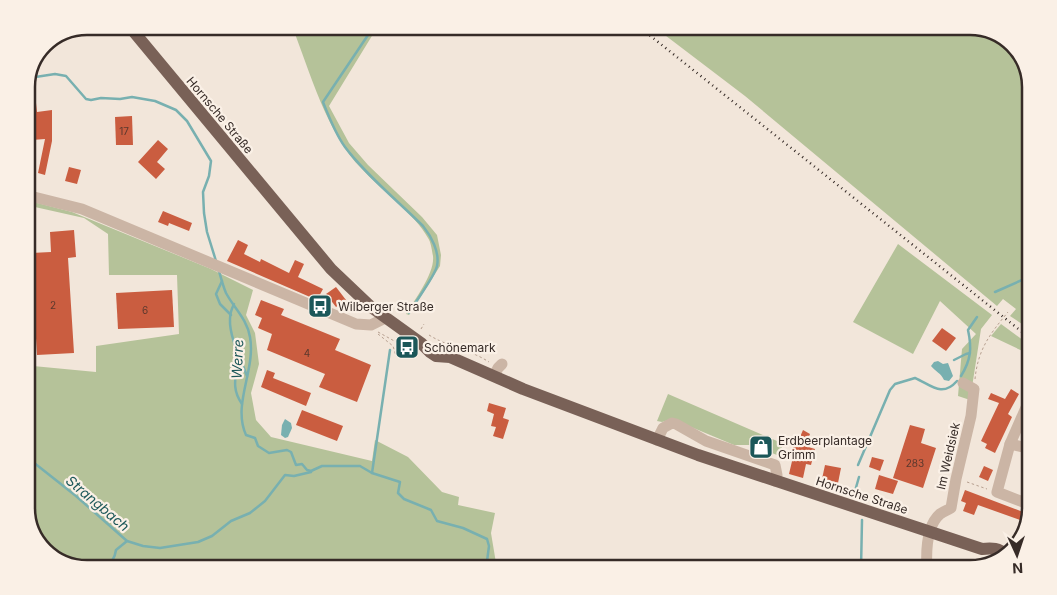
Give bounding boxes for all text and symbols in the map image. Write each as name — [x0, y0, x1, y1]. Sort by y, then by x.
street label: Hornsche Straße — [183, 73, 257, 157]
house number: 17 — [119, 125, 129, 137]
bus stop icon: Wilberger Straße — [307, 293, 333, 319]
house number: 2 — [50, 299, 56, 311]
place label: Wilberger Straße — [338, 299, 434, 314]
house number: 6 — [142, 304, 148, 316]
bus stop icon: Schönemark — [394, 334, 420, 360]
water label: Werre — [227, 339, 247, 379]
place label: Schönemark — [424, 340, 496, 355]
house number: 4 — [304, 347, 310, 359]
street label: Im Weidsiek — [933, 421, 963, 491]
place label: Erdbeerplantage Grimm — [778, 433, 872, 462]
shop icon: Erdbeerplantage Grimm — [748, 434, 774, 460]
house number: 283 — [906, 457, 924, 469]
water label: Strangbach — [63, 472, 133, 534]
street label: Hornsche Straße — [814, 473, 910, 517]
north arrow — [992, 530, 1042, 580]
text: N — [1012, 560, 1023, 577]

